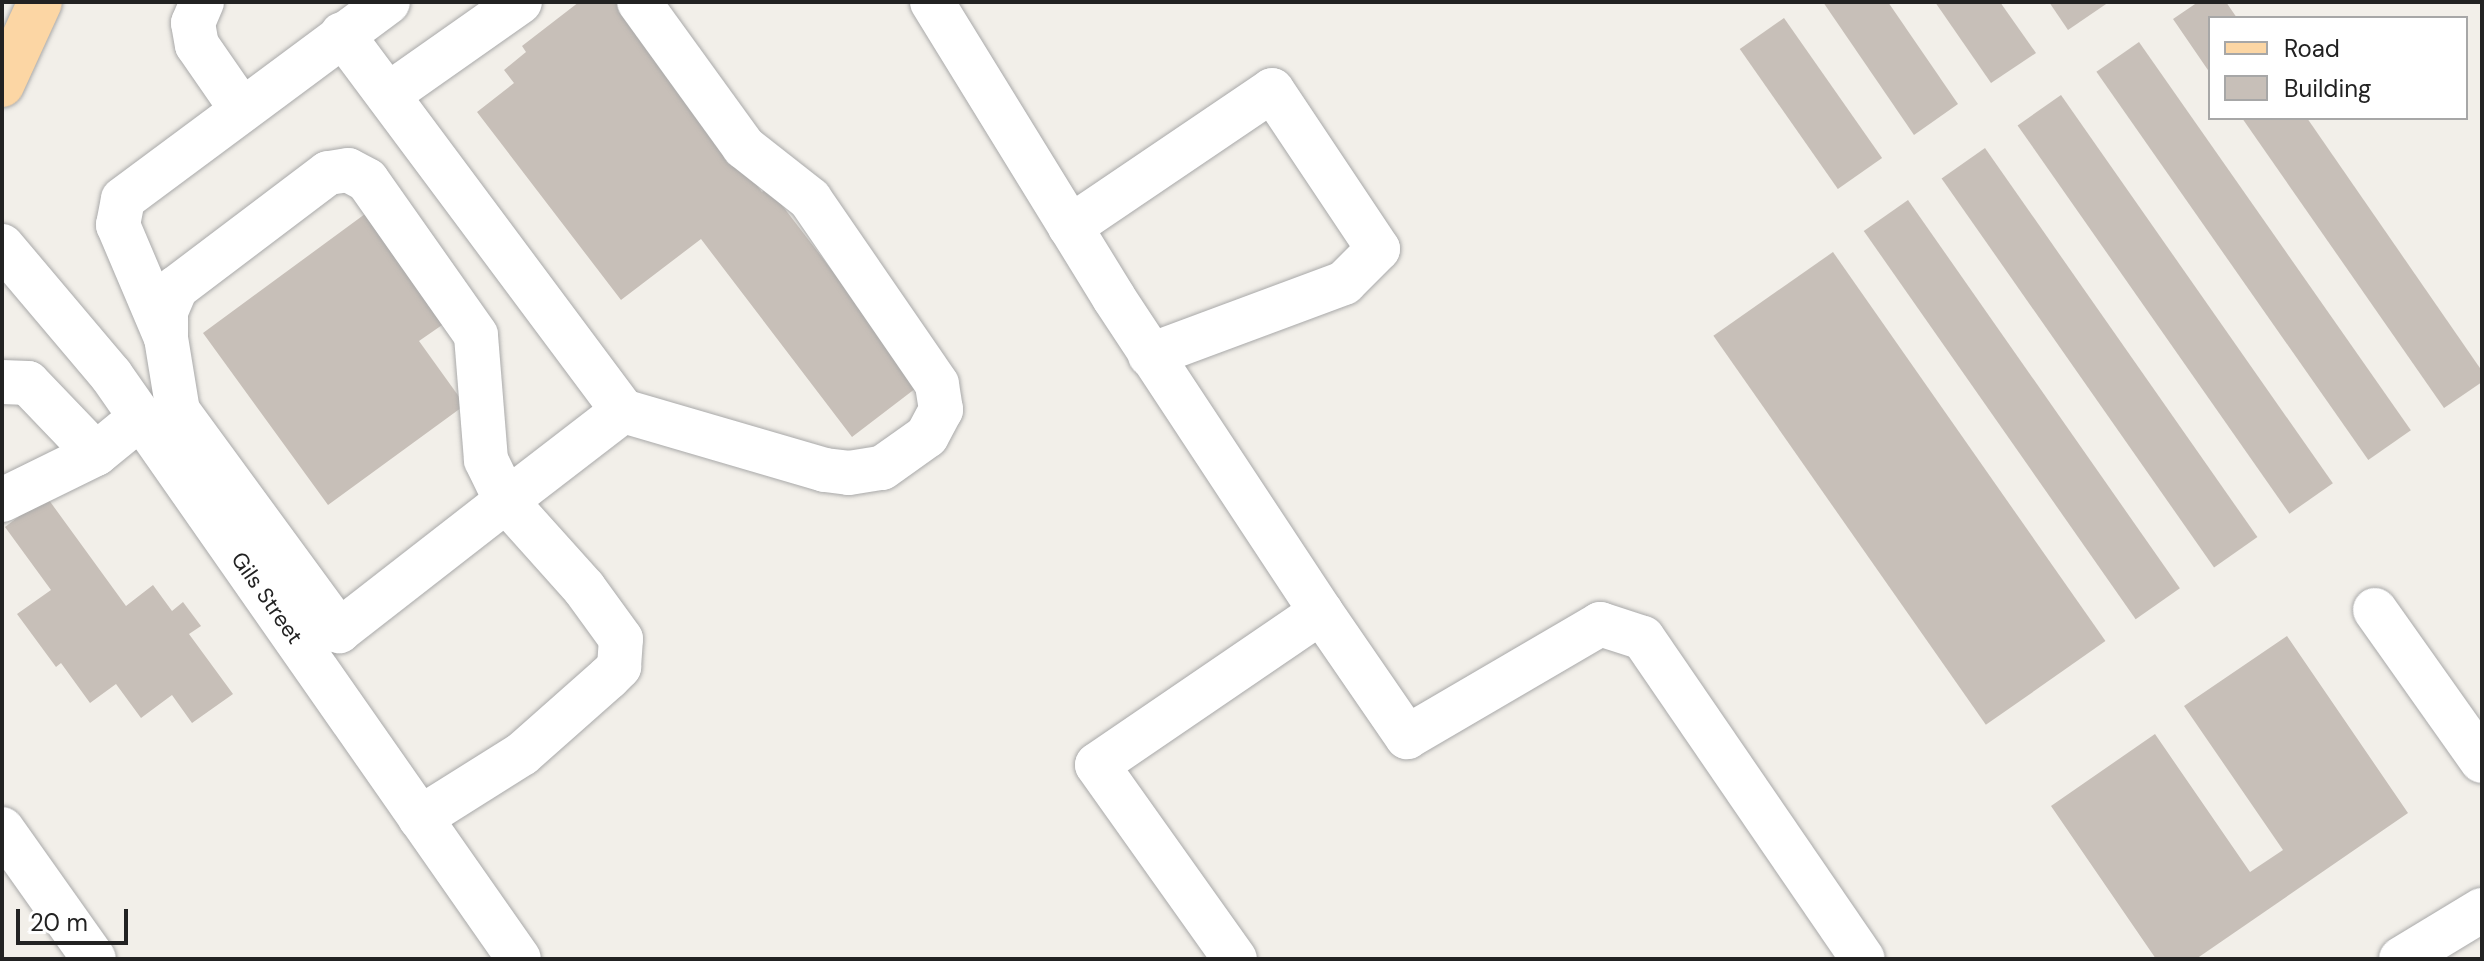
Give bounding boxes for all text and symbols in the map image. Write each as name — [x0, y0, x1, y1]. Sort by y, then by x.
legend — [2208, 16, 2468, 120]
text: Road — [2284, 33, 2340, 64]
text: Building — [2284, 73, 2371, 104]
street label: Gils Street — [226, 547, 308, 649]
scale bar — [20, 893, 132, 943]
text: 20 m — [30, 907, 88, 938]

